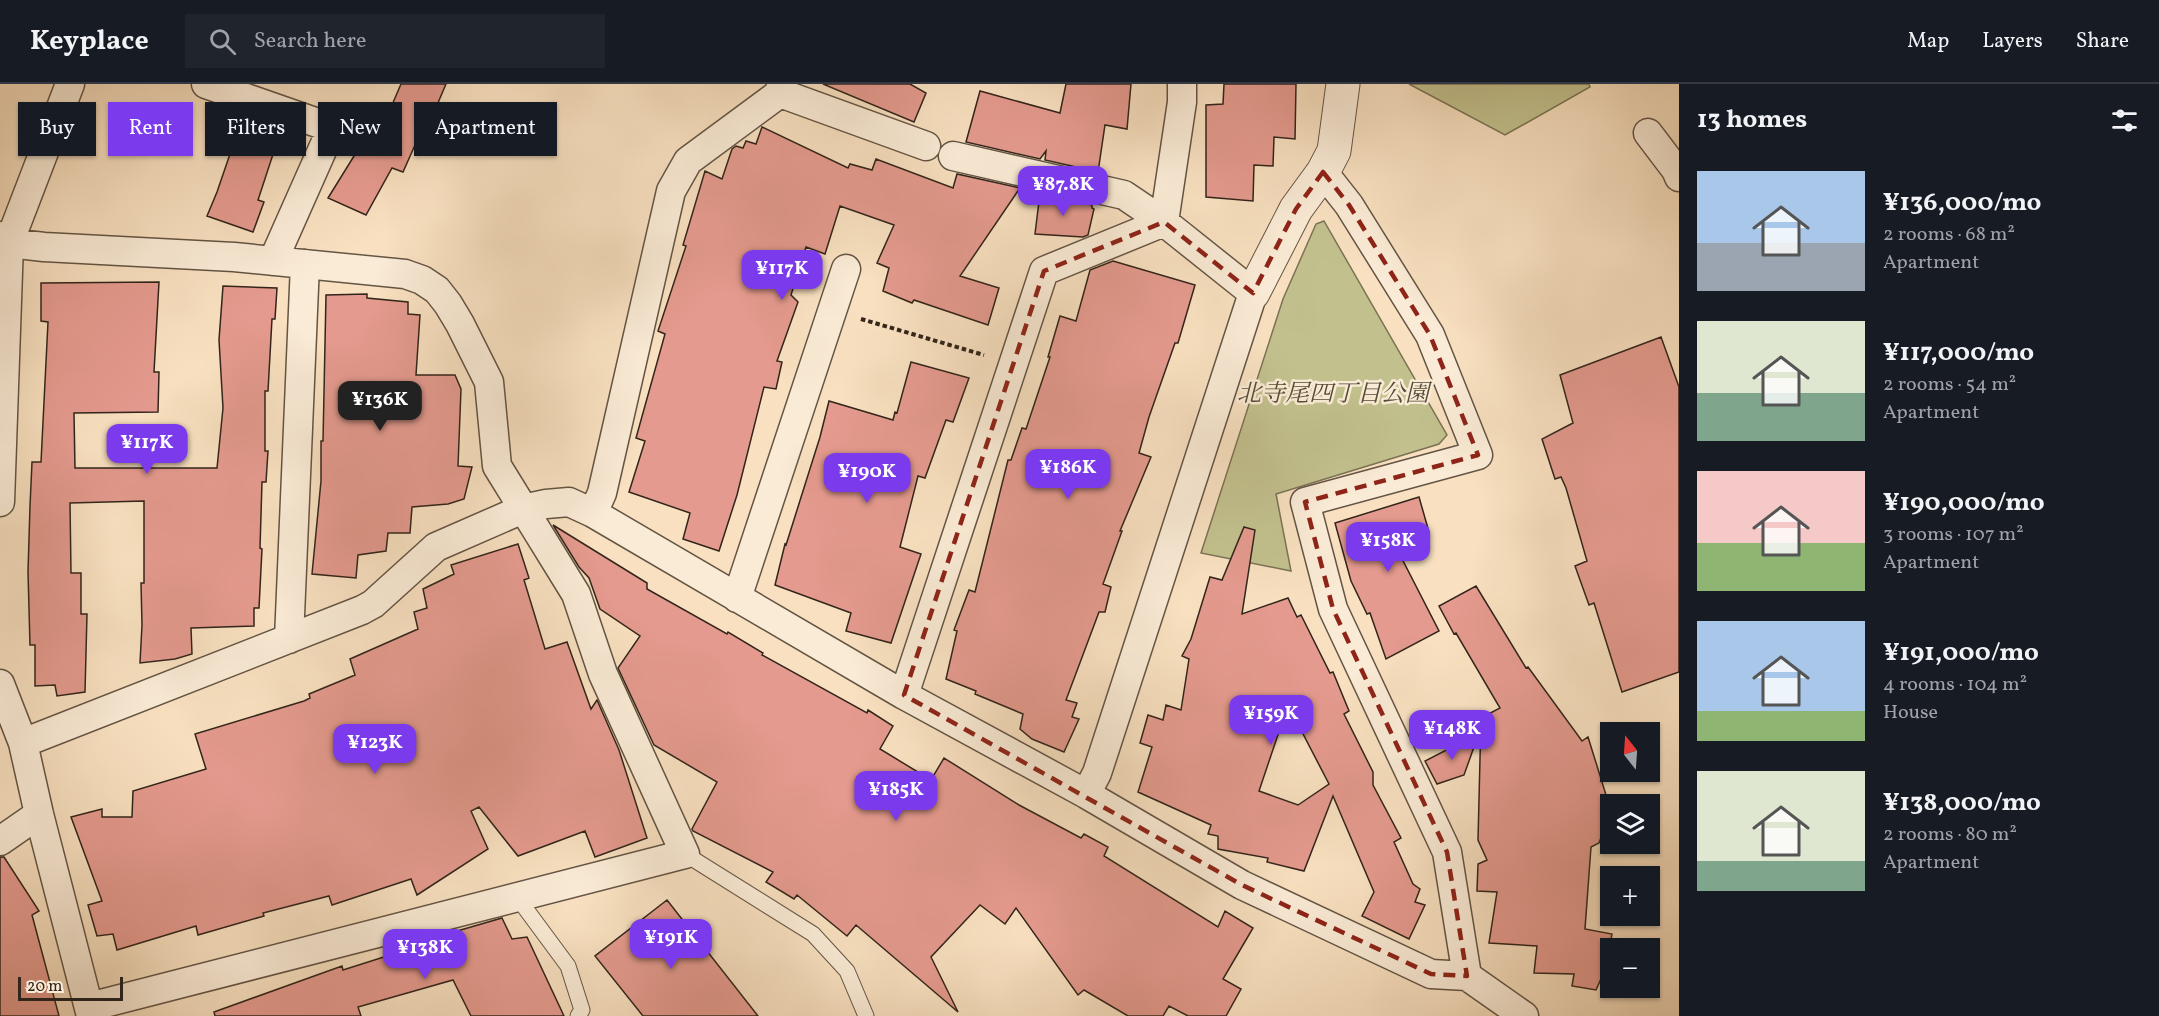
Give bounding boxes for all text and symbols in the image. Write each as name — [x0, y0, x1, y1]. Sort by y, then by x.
search box — [185, 14, 605, 68]
text: Keyplace — [30, 22, 149, 61]
icon: search — [206, 25, 239, 58]
text: Search here — [254, 26, 366, 57]
text: Map — [1907, 27, 1949, 56]
text: Layers — [1982, 27, 2043, 56]
text: Share — [2076, 27, 2129, 56]
chip: Buy — [18, 102, 96, 156]
chip: Rent — [108, 102, 193, 156]
chip: Filters — [205, 102, 306, 156]
chip: New — [318, 102, 402, 156]
chip: Apartment — [414, 102, 557, 156]
text: 13 homes — [1697, 102, 1807, 138]
icon: filters — [2108, 104, 2141, 137]
pin: ¥87.8K — [1014, 166, 1112, 217]
text: ¥87.8K — [1032, 171, 1094, 199]
text: ¥136,000/mo — [1883, 185, 2042, 221]
icon: home — [1745, 195, 1817, 267]
text: 2 rooms · 68 m² — [1883, 221, 2015, 249]
text: Apartment — [1883, 249, 1979, 277]
pin: ¥117K — [740, 250, 824, 301]
text: ¥117K — [756, 255, 808, 283]
text: ¥117,000/mo — [1883, 335, 2034, 371]
icon: home — [1745, 345, 1817, 417]
text: 2 rooms · 54 m² — [1883, 371, 2016, 399]
park label: 北寺尾四丁目公園 — [1237, 378, 1433, 412]
pin: ¥136K — [338, 381, 422, 432]
text: ¥136K — [352, 386, 408, 414]
text: Apartment — [1883, 399, 1979, 427]
pin: ¥117K — [105, 424, 189, 475]
text: ¥117K — [121, 429, 173, 457]
pin: ¥186K — [1026, 449, 1110, 500]
pin: ¥190K — [825, 453, 909, 504]
text: ¥186K — [1039, 454, 1097, 482]
text: ¥190K — [838, 458, 896, 486]
text: ¥190,000/mo — [1883, 485, 2045, 521]
icon: home — [1745, 495, 1817, 567]
text: 3 rooms · 107 m² — [1883, 521, 2024, 549]
pin: ¥158K — [1346, 522, 1430, 573]
text: ¥158K — [1360, 527, 1416, 555]
text: Apartment — [1883, 549, 1979, 577]
text: ¥191,000/mo — [1883, 635, 2039, 671]
icon: home — [1745, 645, 1817, 717]
text: 4 rooms · 104 m² — [1883, 671, 2027, 699]
pin: ¥159K — [1229, 695, 1313, 746]
text: House — [1883, 699, 1938, 727]
text: ¥159K — [1243, 700, 1299, 728]
pin: ¥148K — [1410, 710, 1494, 761]
text: ¥148K — [1423, 715, 1481, 743]
north arrow — [1600, 722, 1660, 782]
map controls — [1600, 722, 1660, 998]
pin: ¥123K — [333, 724, 417, 775]
text: ¥123K — [347, 729, 403, 757]
pin: ¥185K — [854, 771, 938, 822]
text: ¥185K — [868, 776, 924, 804]
text: ¥138,000/mo — [1883, 785, 2041, 821]
button: layers — [1600, 794, 1660, 854]
icon: home — [1745, 795, 1817, 867]
text: 2 rooms · 80 m² — [1883, 821, 2017, 849]
text: Apartment — [1883, 849, 1979, 877]
button: + — [1600, 866, 1660, 926]
pin: ¥191K — [629, 919, 713, 970]
text: ¥191K — [644, 924, 698, 952]
pin: ¥138K — [383, 929, 467, 980]
text: ¥138K — [397, 934, 453, 962]
button: − — [1600, 938, 1660, 998]
scale bar — [18, 974, 123, 1002]
text: 20 m — [27, 976, 62, 998]

